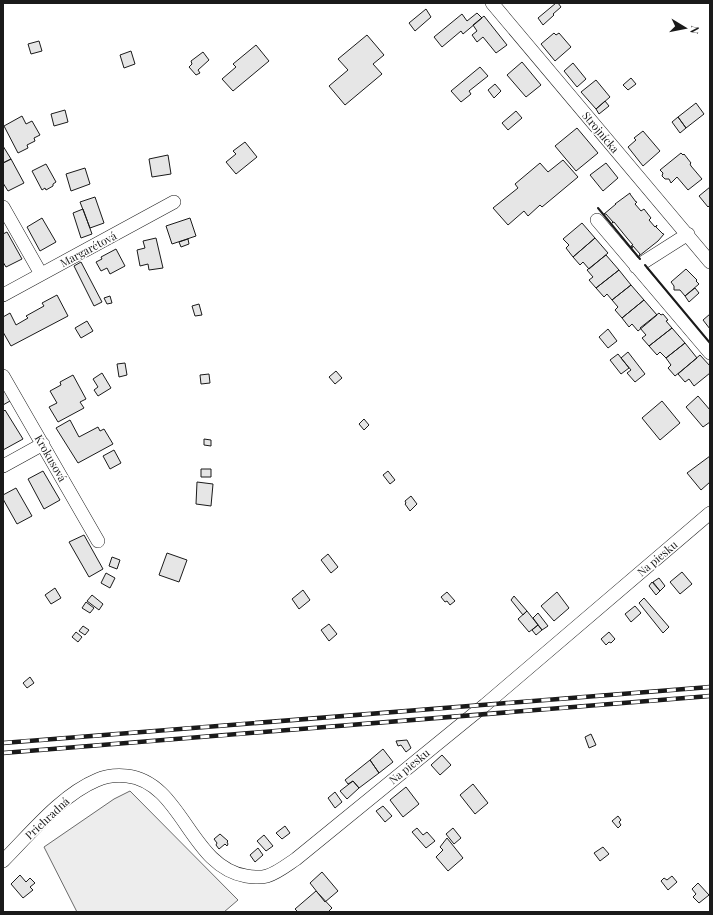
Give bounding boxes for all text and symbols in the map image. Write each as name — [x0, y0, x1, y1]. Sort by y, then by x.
north arrow — [665, 8, 705, 48]
text: N — [687, 25, 703, 35]
street label: Strojnícka — [579, 108, 623, 156]
street label: Margarétová — [57, 228, 119, 270]
street label: Krokusová — [32, 432, 71, 485]
street label: Na piesku — [634, 536, 681, 579]
street label: Na piesku — [386, 745, 433, 787]
street label: Priehradná — [22, 793, 73, 842]

